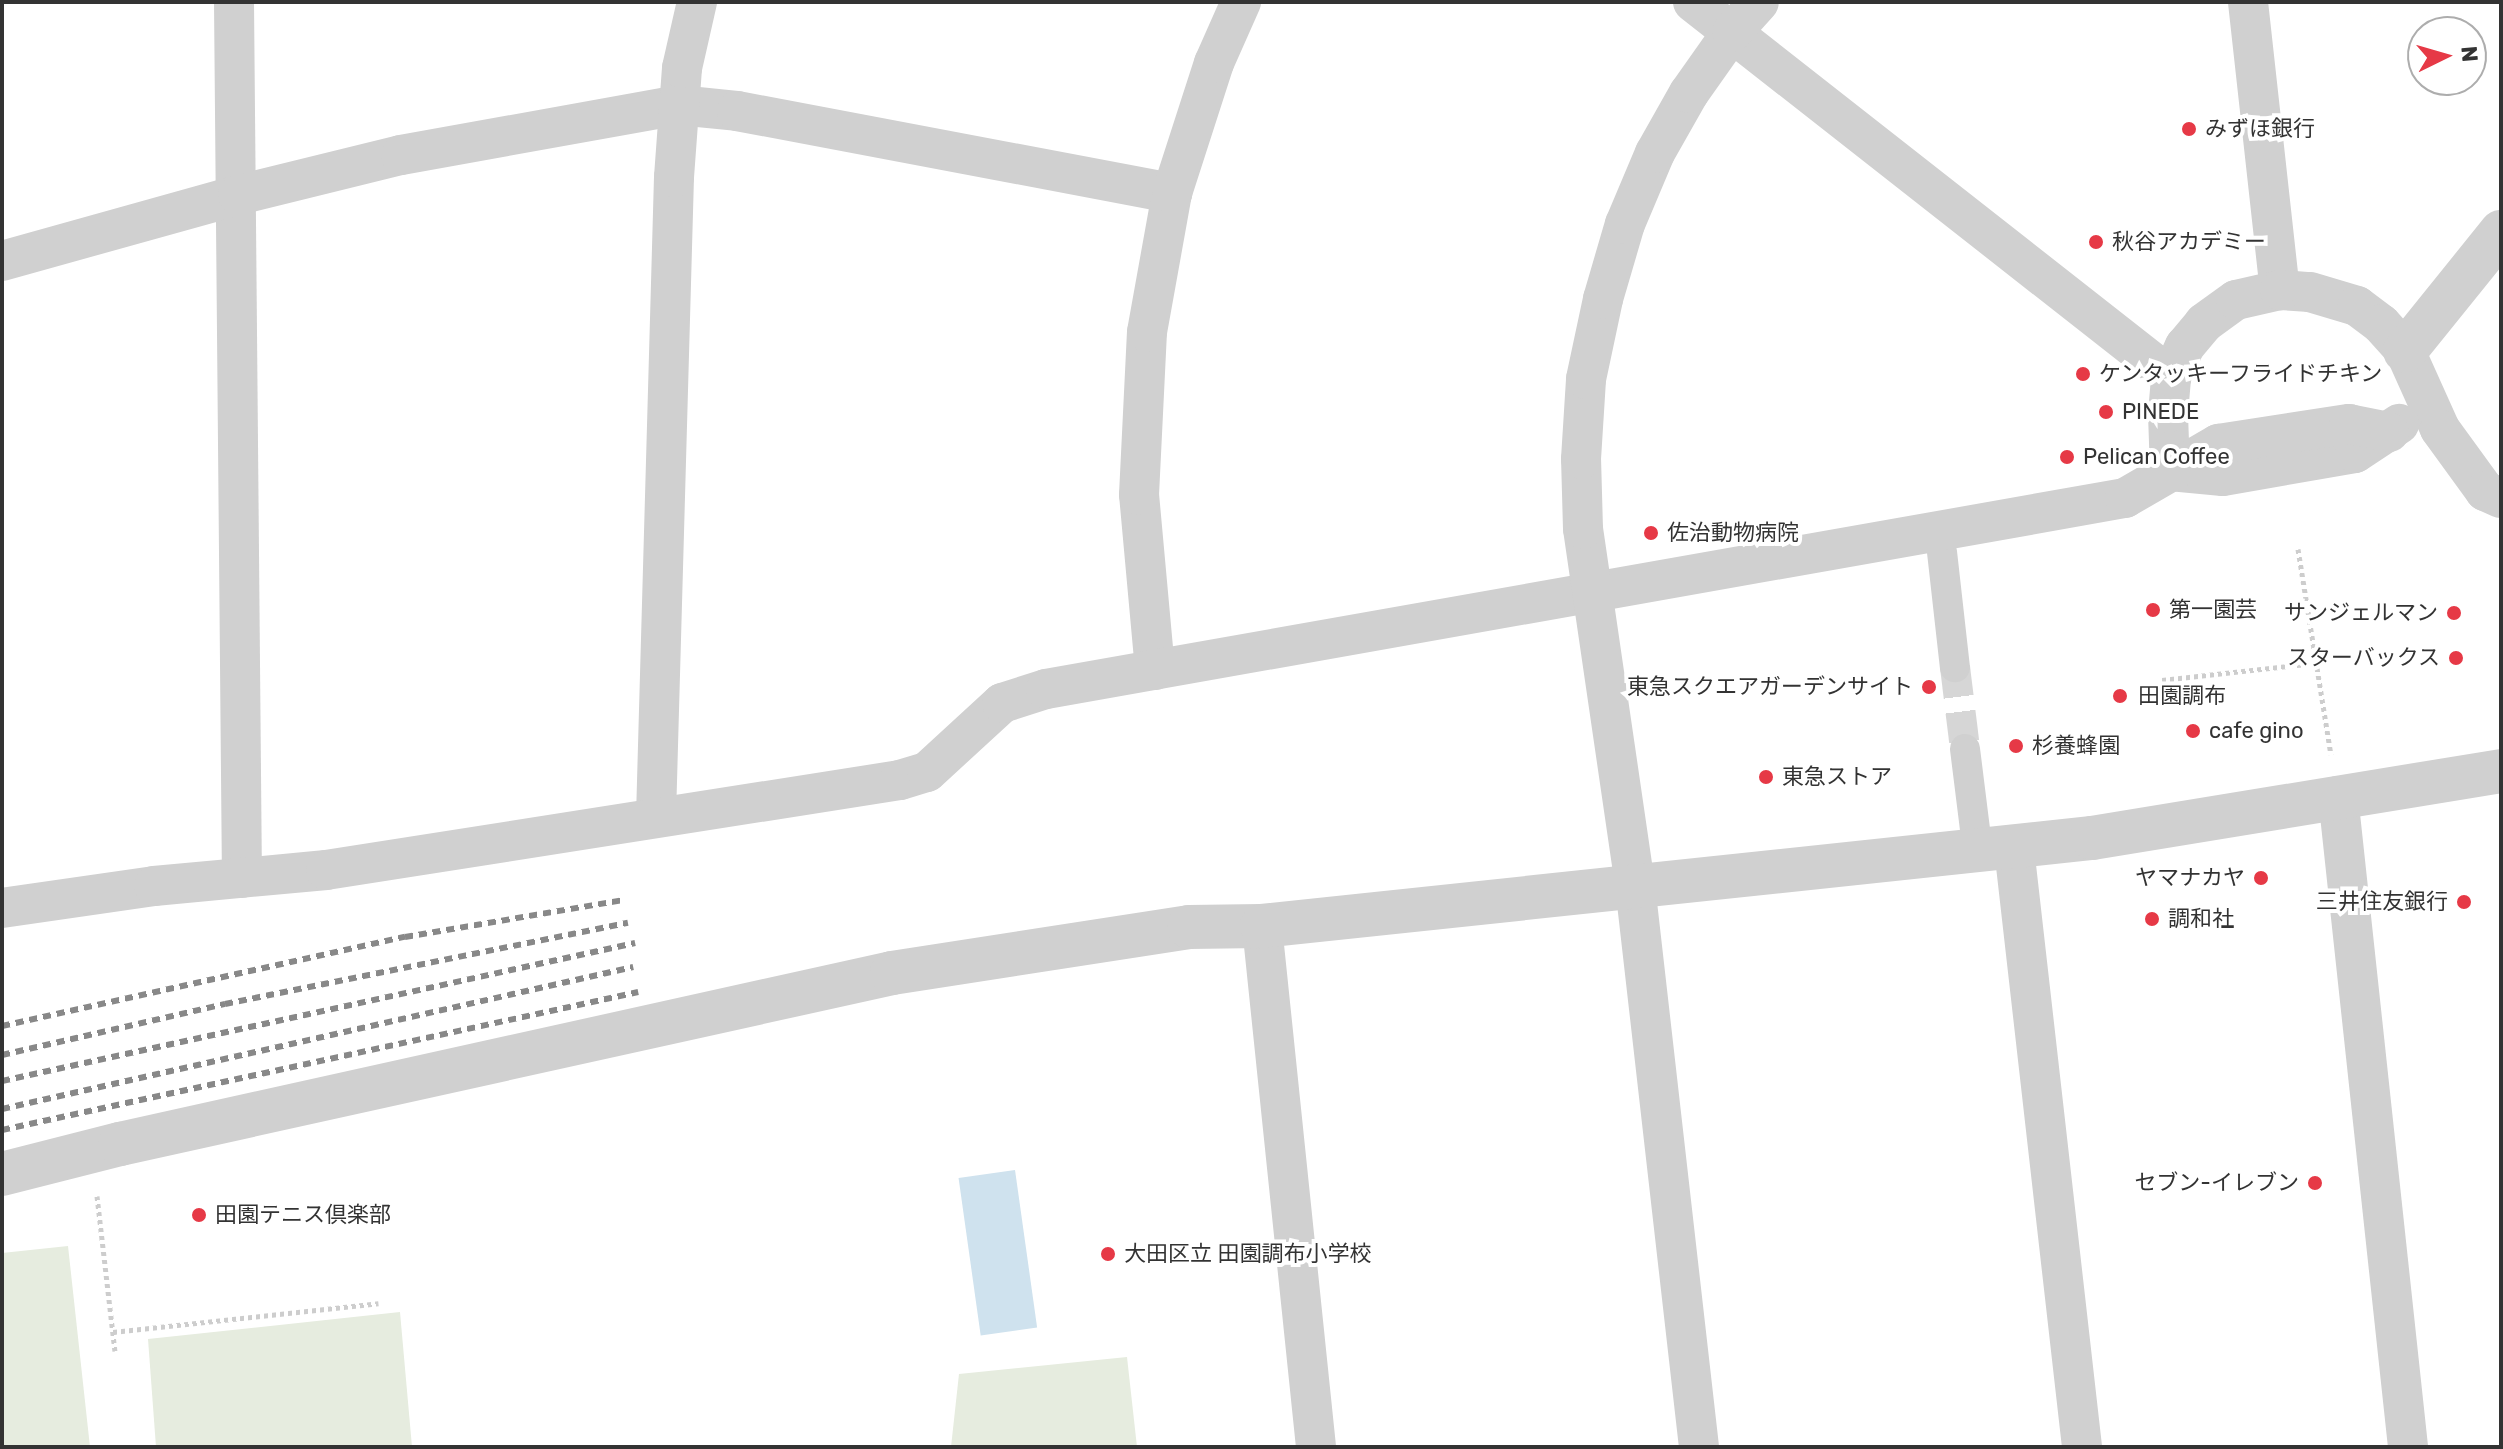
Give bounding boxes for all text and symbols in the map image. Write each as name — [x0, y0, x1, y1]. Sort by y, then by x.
north arrow — [2407, 16, 2487, 96]
text: N — [2455, 45, 2484, 63]
place label: みずほ銀行 — [2205, 116, 2315, 142]
marker: みずほ銀行 — [2180, 120, 2198, 138]
place label: 秋谷アカデミー — [2112, 229, 2266, 255]
marker: 秋谷アカデミー — [2087, 233, 2105, 251]
place label: ケンタッキーフライドチキン — [2099, 361, 2385, 387]
marker: ケンタッキーフライドチキン — [2074, 365, 2092, 383]
place label: PINEDE — [2122, 399, 2199, 425]
marker: PINEDE — [2097, 403, 2115, 421]
place label: Pelican Coffee — [2083, 444, 2230, 470]
marker: Pelican Coffee — [2058, 448, 2076, 466]
place label: 佐治動物病院 — [1667, 520, 1799, 546]
marker: 佐治動物病院 — [1642, 524, 1660, 542]
place label: 第一園芸 — [2169, 597, 2257, 623]
place label: サンジェルマン — [2284, 600, 2438, 626]
marker: 第一園芸 — [2144, 601, 2162, 619]
marker: サンジェルマン — [2445, 604, 2463, 622]
place label: スターバックス — [2286, 645, 2440, 671]
marker: スターバックス — [2447, 649, 2465, 667]
place label: 東急スクエアガーデンサイト — [1627, 674, 1913, 700]
marker: 東急スクエアガーデンサイト — [1920, 678, 1938, 696]
place label: 田園調布 — [2138, 683, 2226, 709]
marker: 田園調布 — [2109, 685, 2131, 707]
place label: cafe gino — [2209, 718, 2304, 744]
marker: cafe gino — [2184, 722, 2202, 740]
place label: 杉養蜂園 — [2032, 733, 2120, 759]
marker: 杉養蜂園 — [2007, 737, 2025, 755]
place label: 東急ストア — [1782, 764, 1892, 790]
marker: 東急ストア — [1757, 768, 1775, 786]
place label: ヤマナカヤ — [2135, 865, 2245, 891]
marker: ヤマナカヤ — [2252, 869, 2270, 887]
place label: 三井住友銀行 — [2316, 889, 2448, 915]
marker: 三井住友銀行 — [2455, 893, 2473, 911]
place label: 調和社 — [2168, 906, 2234, 932]
marker: 調和社 — [2143, 910, 2161, 928]
place label: セブン-イレブン — [2134, 1170, 2299, 1196]
marker: セブン-イレブン — [2306, 1174, 2324, 1192]
place label: 田園テニス倶楽部 — [215, 1202, 391, 1228]
marker: 田園テニス倶楽部 — [190, 1206, 208, 1224]
place label: 大田区立 田園調布小学校 — [1124, 1241, 1371, 1267]
marker: 大田区立 田園調布小学校 — [1099, 1245, 1117, 1263]

